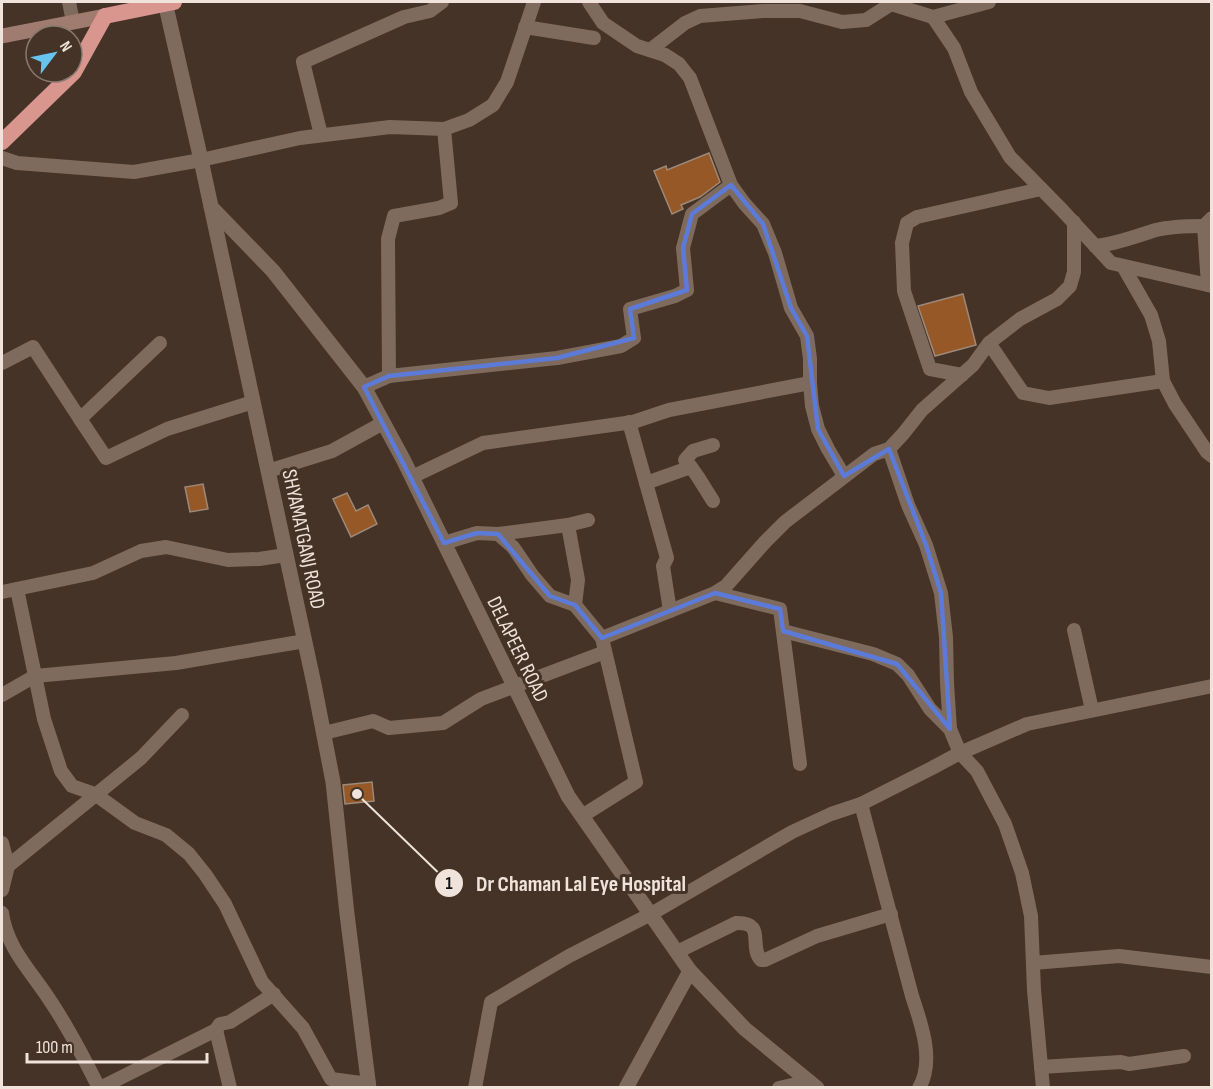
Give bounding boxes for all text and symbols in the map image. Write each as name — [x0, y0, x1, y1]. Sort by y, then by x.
north arrow — [24, 24, 84, 84]
text: N — [55, 38, 76, 56]
street label: SHYAMATGANJ ROAD — [276, 467, 331, 611]
street label: DELAPEER ROAD — [481, 592, 554, 706]
callout: Dr Chaman Lal Eye Hospital — [434, 863, 698, 903]
text: Dr Chaman Lal Eye Hospital — [476, 871, 686, 898]
text: 1 — [445, 873, 453, 894]
scale bar — [27, 1026, 207, 1064]
text: 100 m — [36, 1037, 73, 1058]

